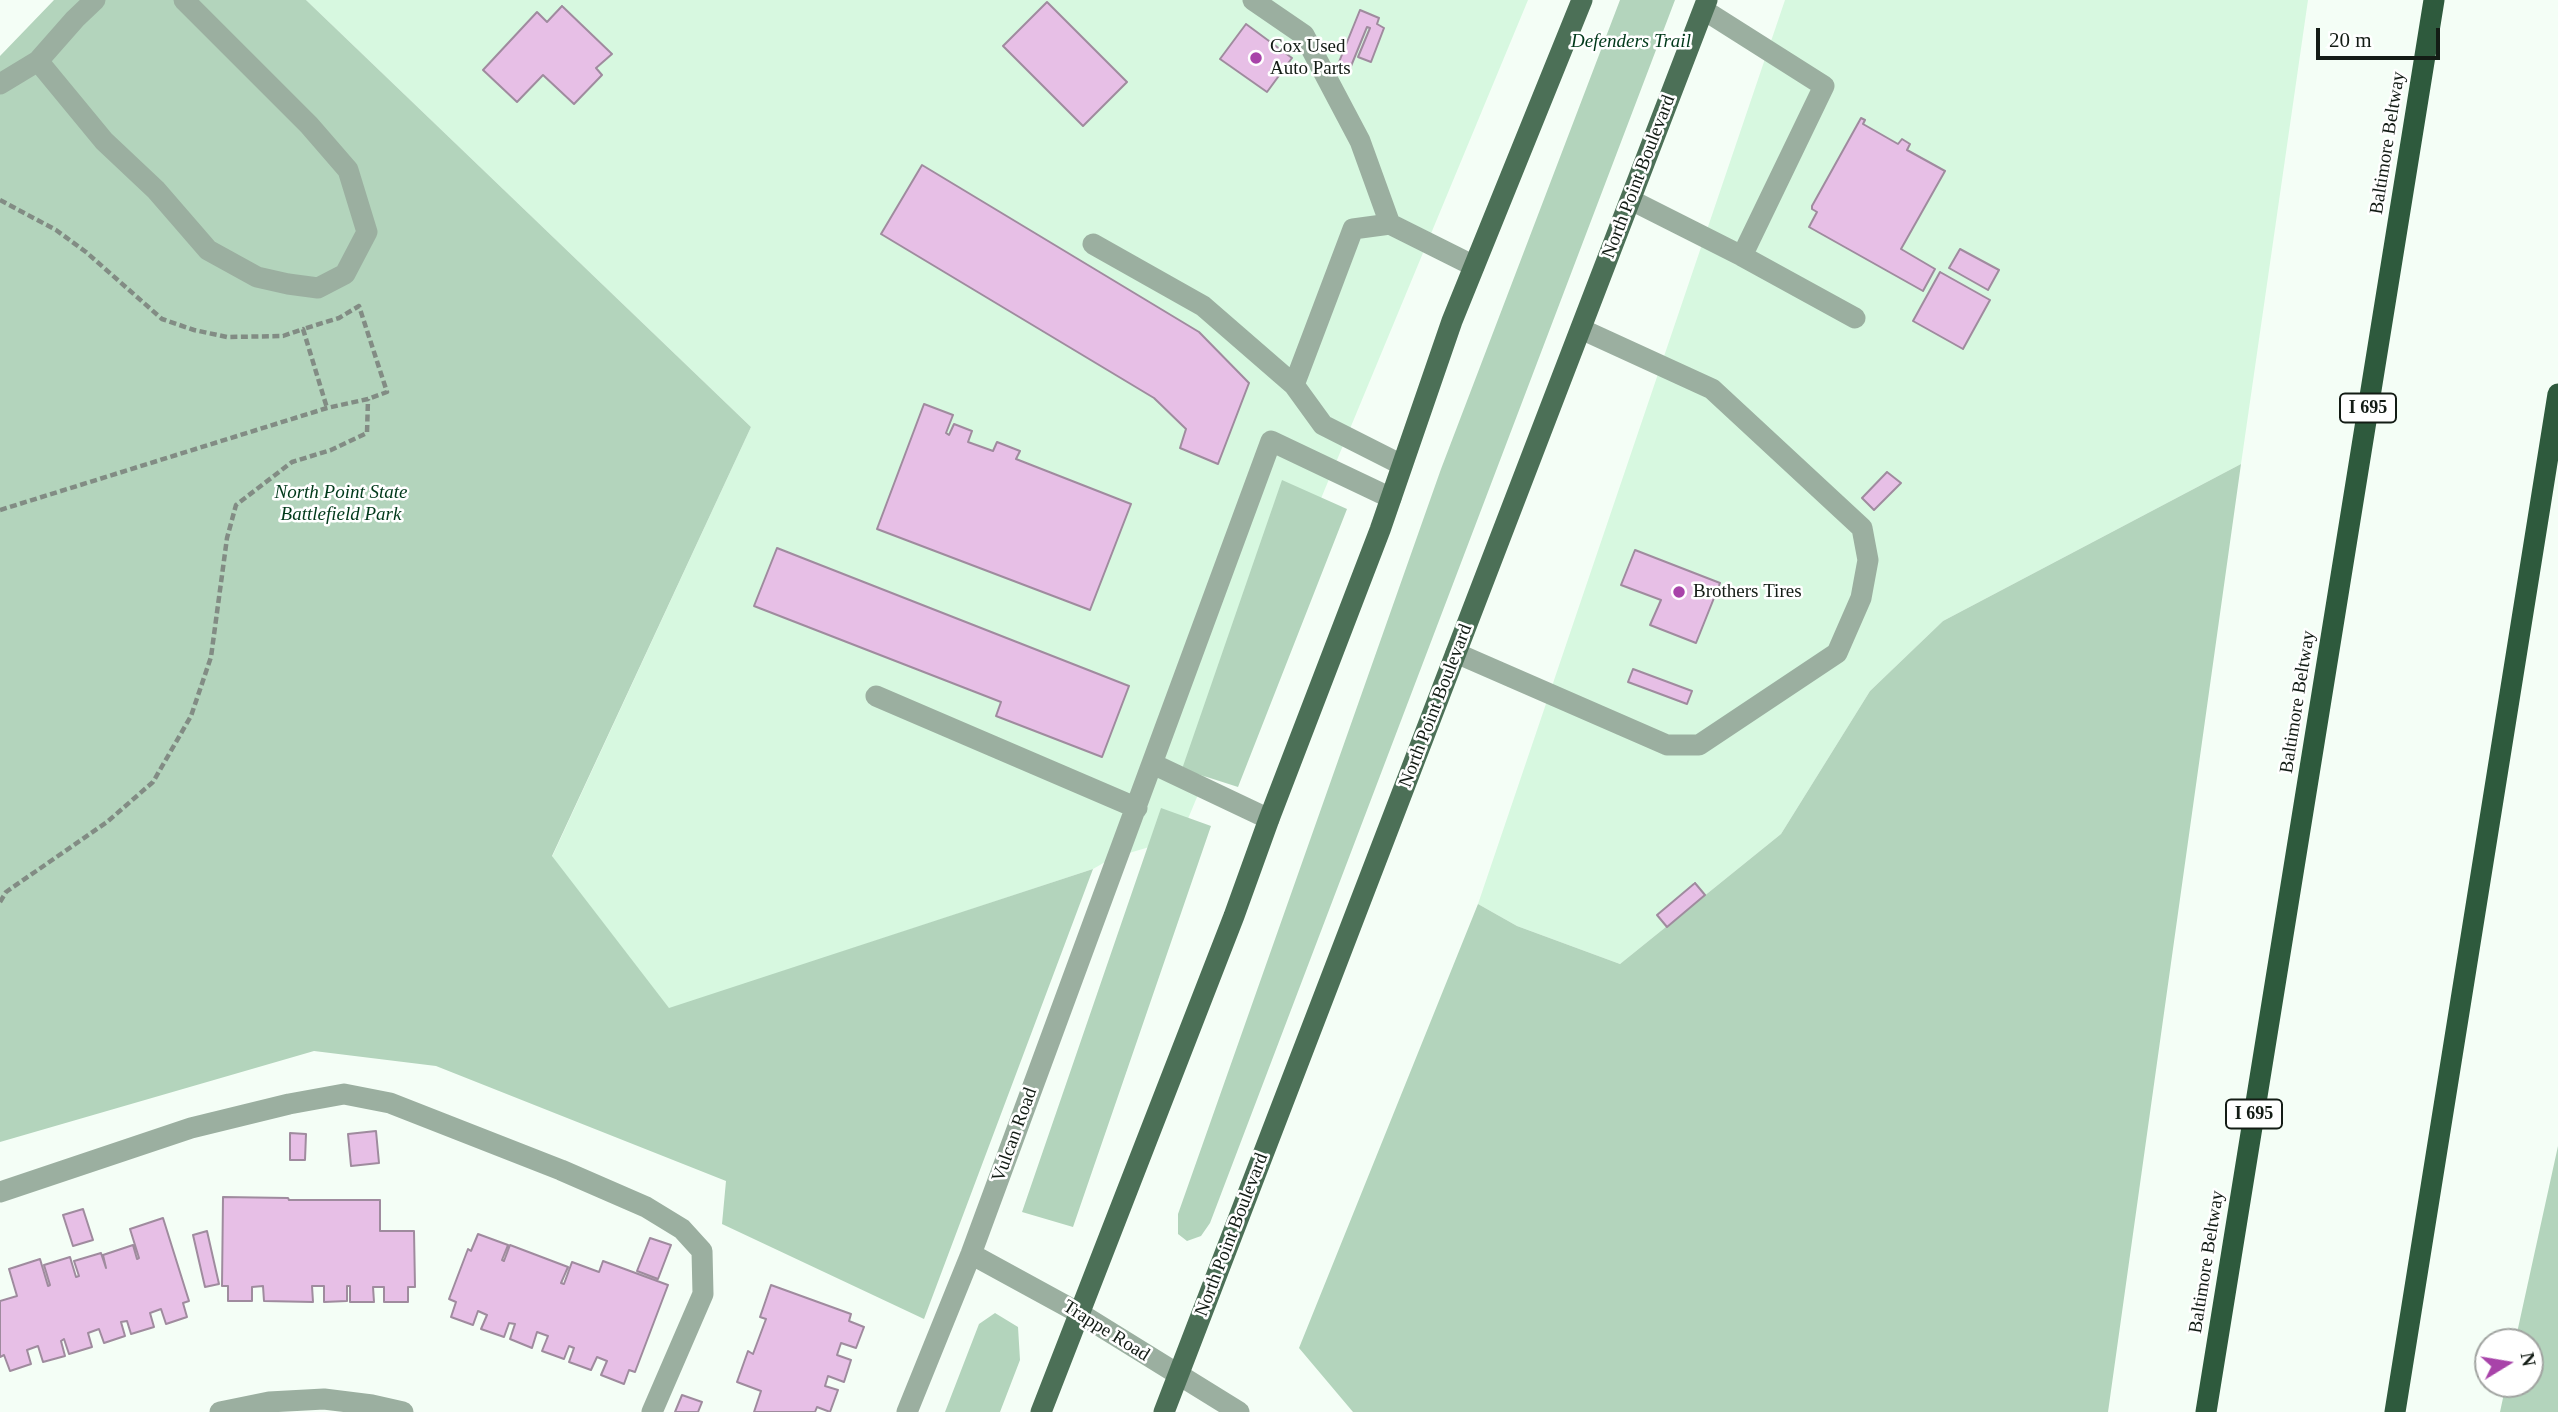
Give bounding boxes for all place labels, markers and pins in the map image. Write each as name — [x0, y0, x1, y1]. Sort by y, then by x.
place label: Cox Used Auto Parts — [1270, 36, 1351, 80]
marker: Cox Used Auto Parts — [1248, 50, 1264, 66]
place label: Brothers Tires — [1693, 581, 1802, 603]
marker: Brothers Tires — [1671, 584, 1687, 600]

